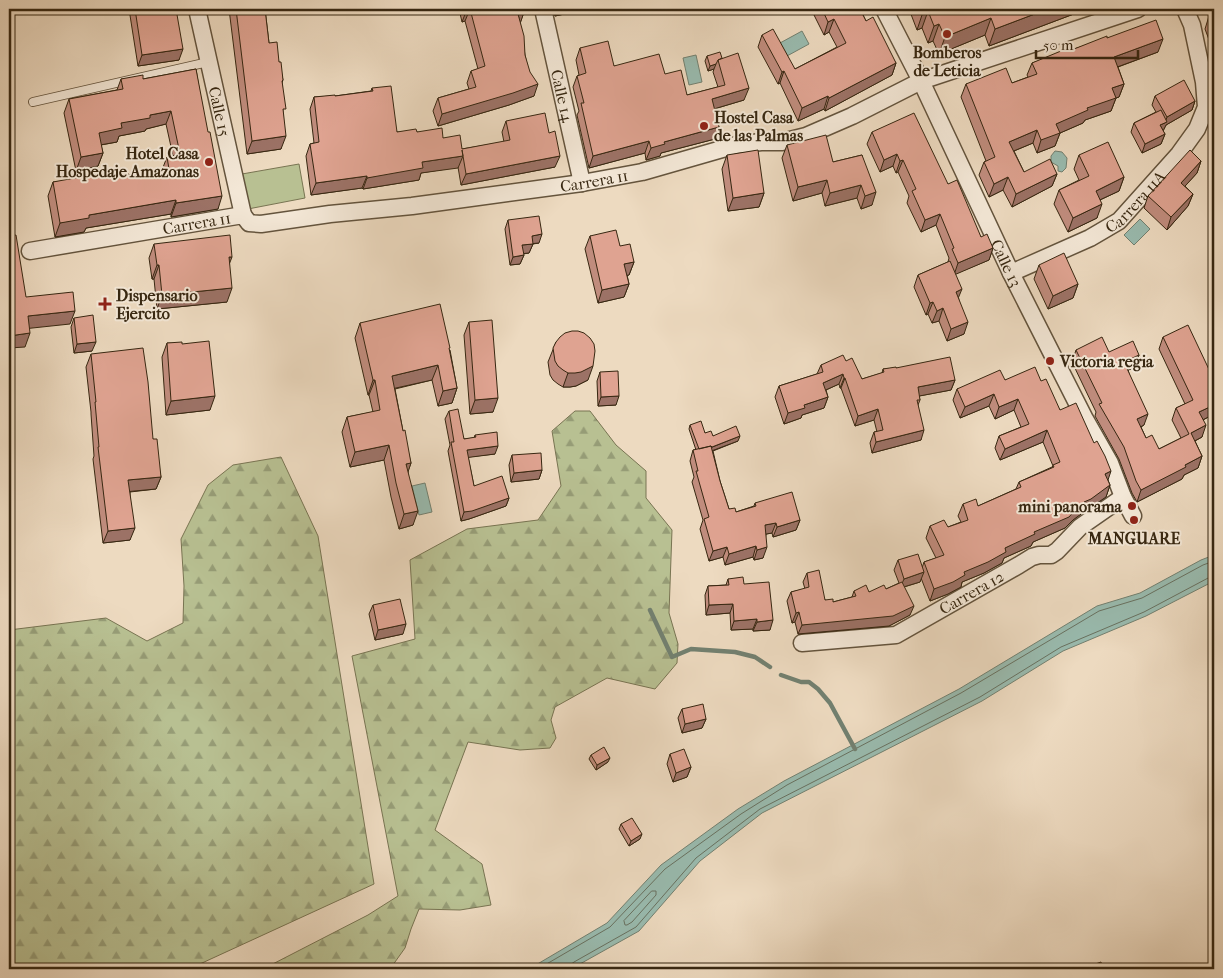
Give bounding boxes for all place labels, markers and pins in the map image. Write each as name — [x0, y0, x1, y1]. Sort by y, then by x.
marker: Bomberos de Leticia — [941, 28, 953, 40]
place label: Bomberos de Leticia — [913, 43, 981, 80]
place label: Hostel Casa de las Palmas — [714, 108, 803, 145]
marker: Hostel Casa de las Palmas — [698, 120, 710, 132]
place label: Hotel Casa Hospedaje Amazonas — [56, 144, 200, 182]
marker: Hotel Casa Hospedaje Amazonas — [203, 156, 215, 168]
place label: Dispensario Ejercito — [116, 286, 198, 323]
marker: Dispensario Ejercito — [98, 297, 112, 311]
place label: Victoria regia — [1059, 352, 1154, 372]
marker: Victoria regia — [1044, 355, 1056, 367]
place label: mini panorama — [1017, 497, 1123, 517]
marker: mini panorama — [1126, 500, 1138, 512]
marker: MANGUARE — [1128, 514, 1140, 526]
place label: MANGUARE — [1087, 529, 1180, 548]

